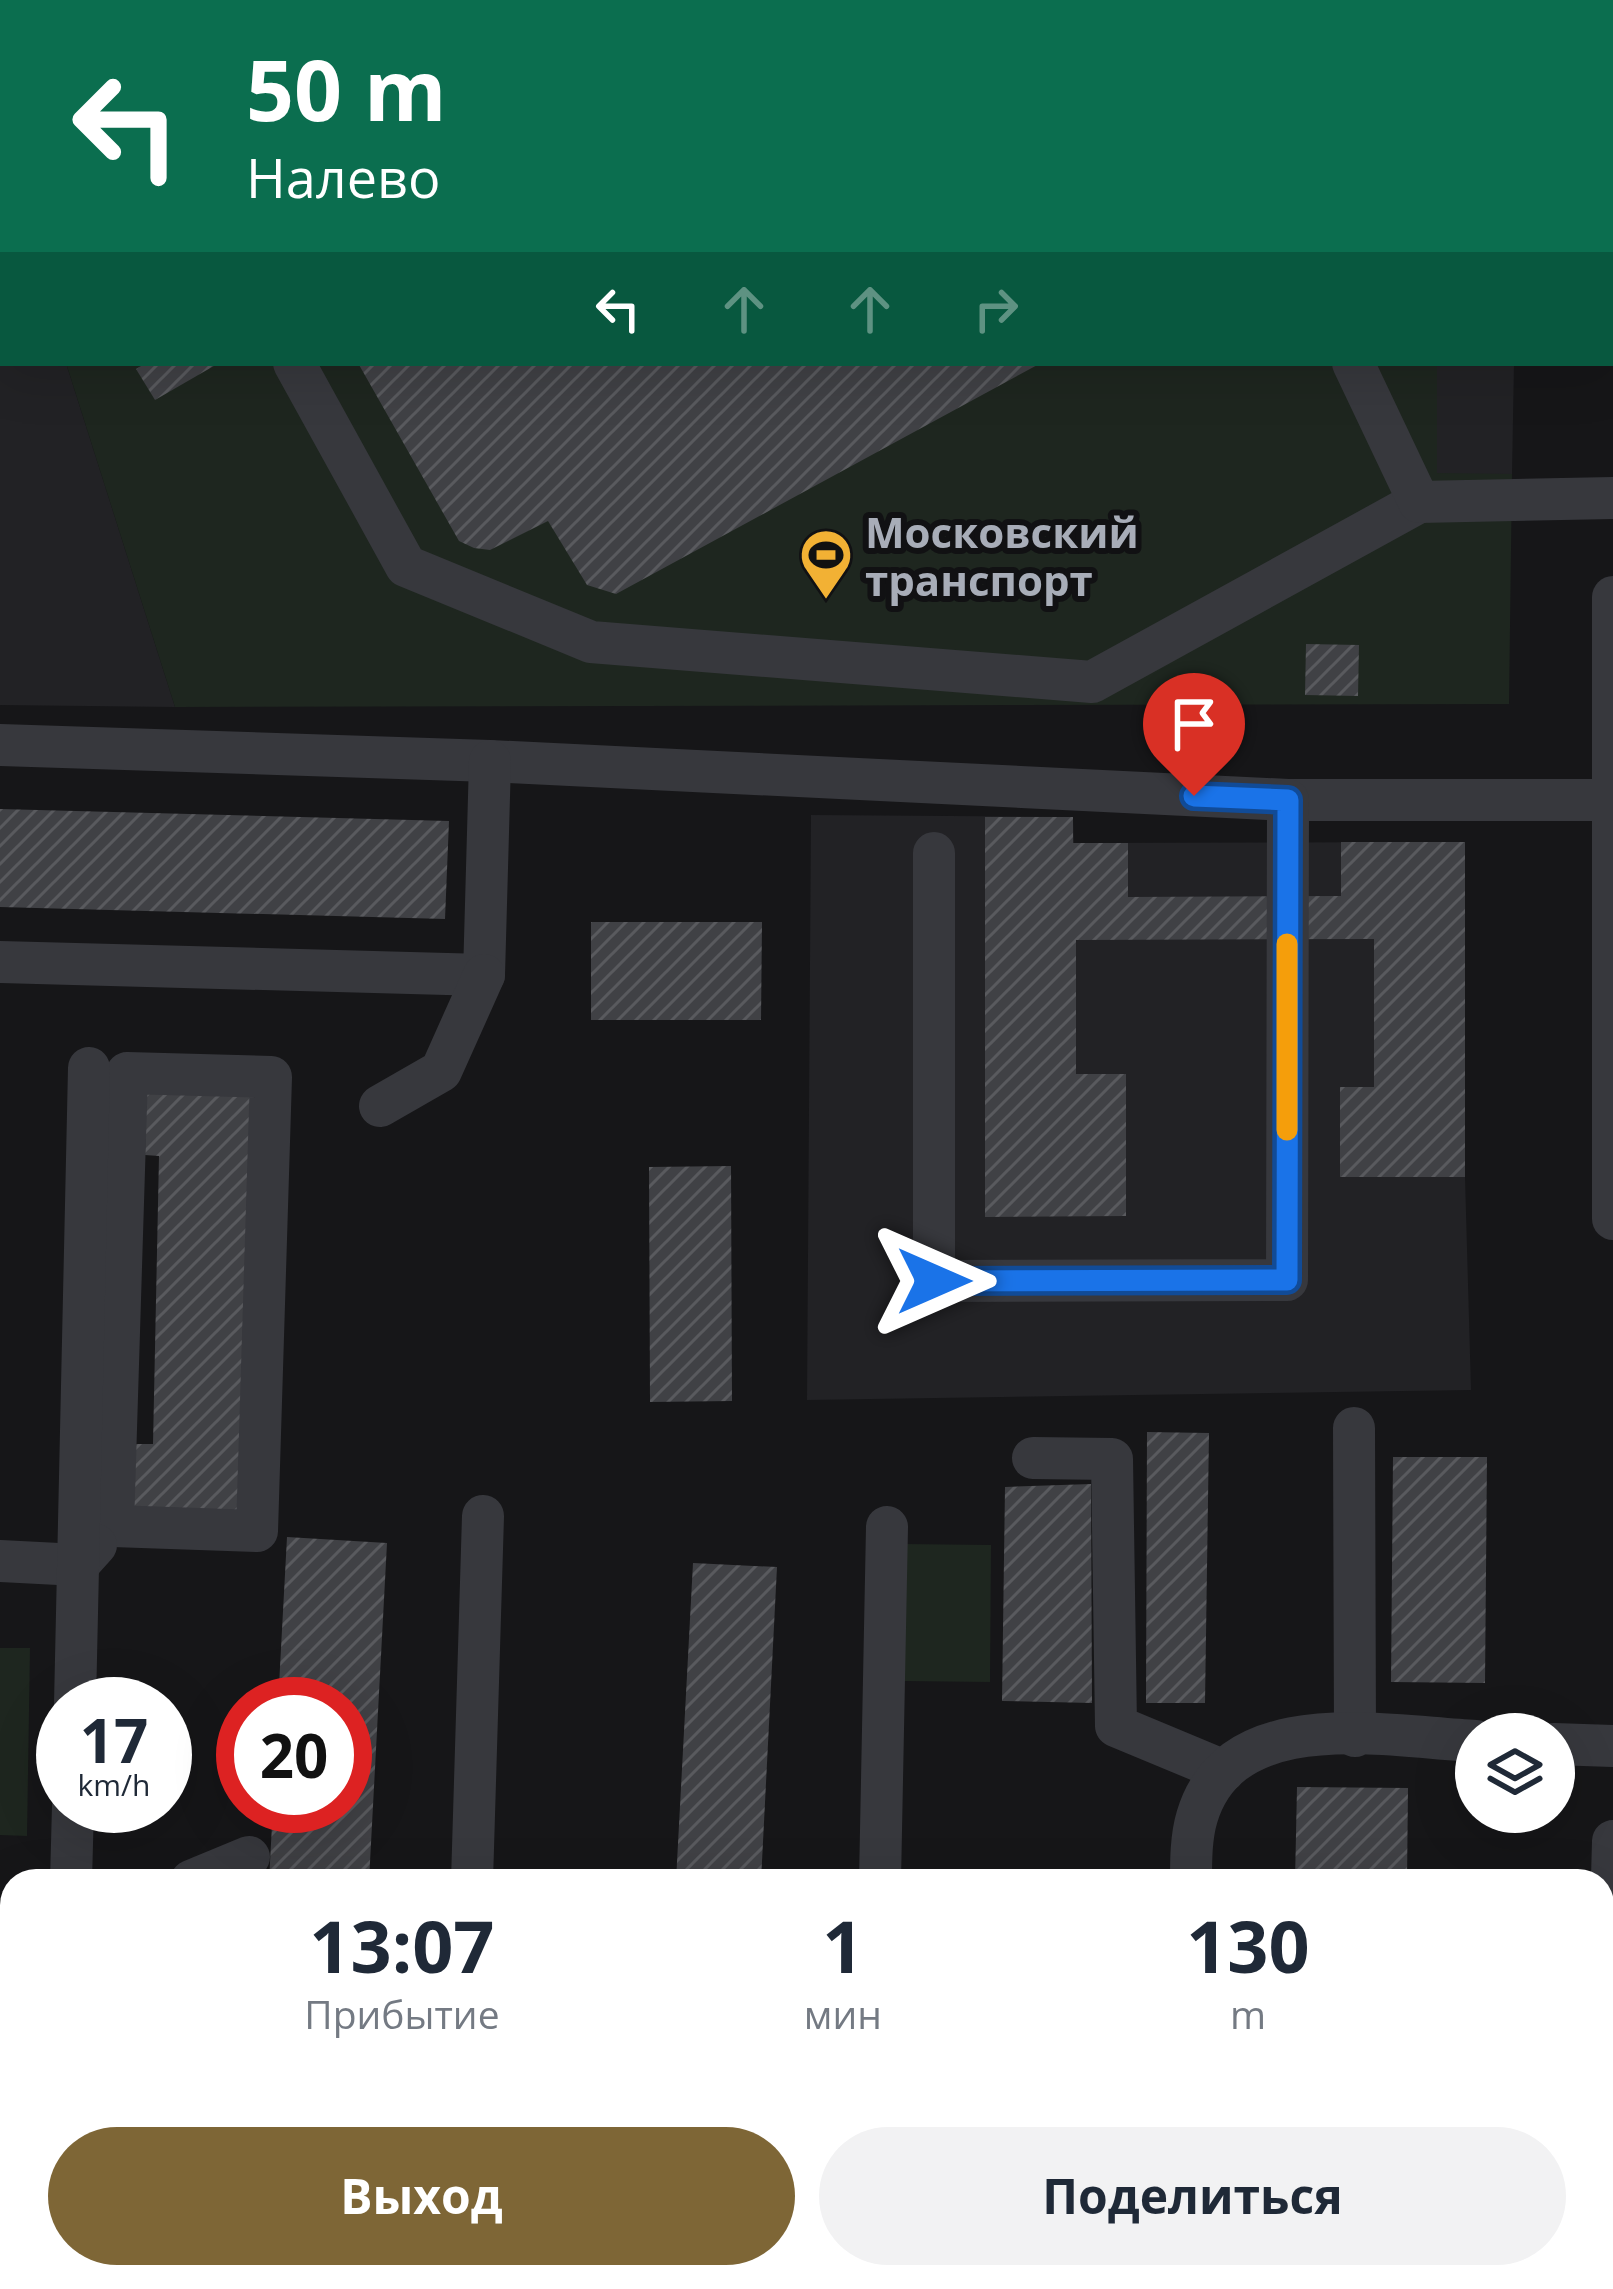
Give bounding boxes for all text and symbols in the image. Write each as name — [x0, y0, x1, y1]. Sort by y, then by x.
text: 50 m — [246, 31, 446, 146]
icon: left — [48, 48, 204, 204]
text: Налево — [246, 140, 441, 214]
icon: left — [585, 276, 651, 342]
icon: ahead — [711, 276, 777, 342]
icon: ahead — [837, 276, 903, 342]
icon: right — [963, 276, 1029, 342]
place label: Московский транспорт — [865, 503, 1139, 608]
sports icon: Московский транспорт — [798, 527, 854, 601]
pin — [1143, 673, 1245, 796]
icon: arrive — [1161, 691, 1227, 757]
position arrow — [871, 1218, 997, 1344]
speed limit sign: 20 — [216, 1677, 372, 1833]
text: 17 — [80, 1699, 148, 1781]
map controls — [1455, 1713, 1575, 1833]
button: layers — [1455, 1713, 1575, 1833]
text: km/h — [78, 1764, 150, 1805]
text: 13:07 — [309, 1896, 495, 1994]
text: 1 — [822, 1896, 863, 1994]
text: 130 — [1186, 1896, 1310, 1994]
text: Прибытие — [304, 1987, 500, 2040]
text: мин — [804, 1987, 882, 2040]
text: m — [1230, 1987, 1266, 2040]
button: Выход — [48, 2127, 795, 2265]
button: Поделиться — [819, 2127, 1566, 2265]

